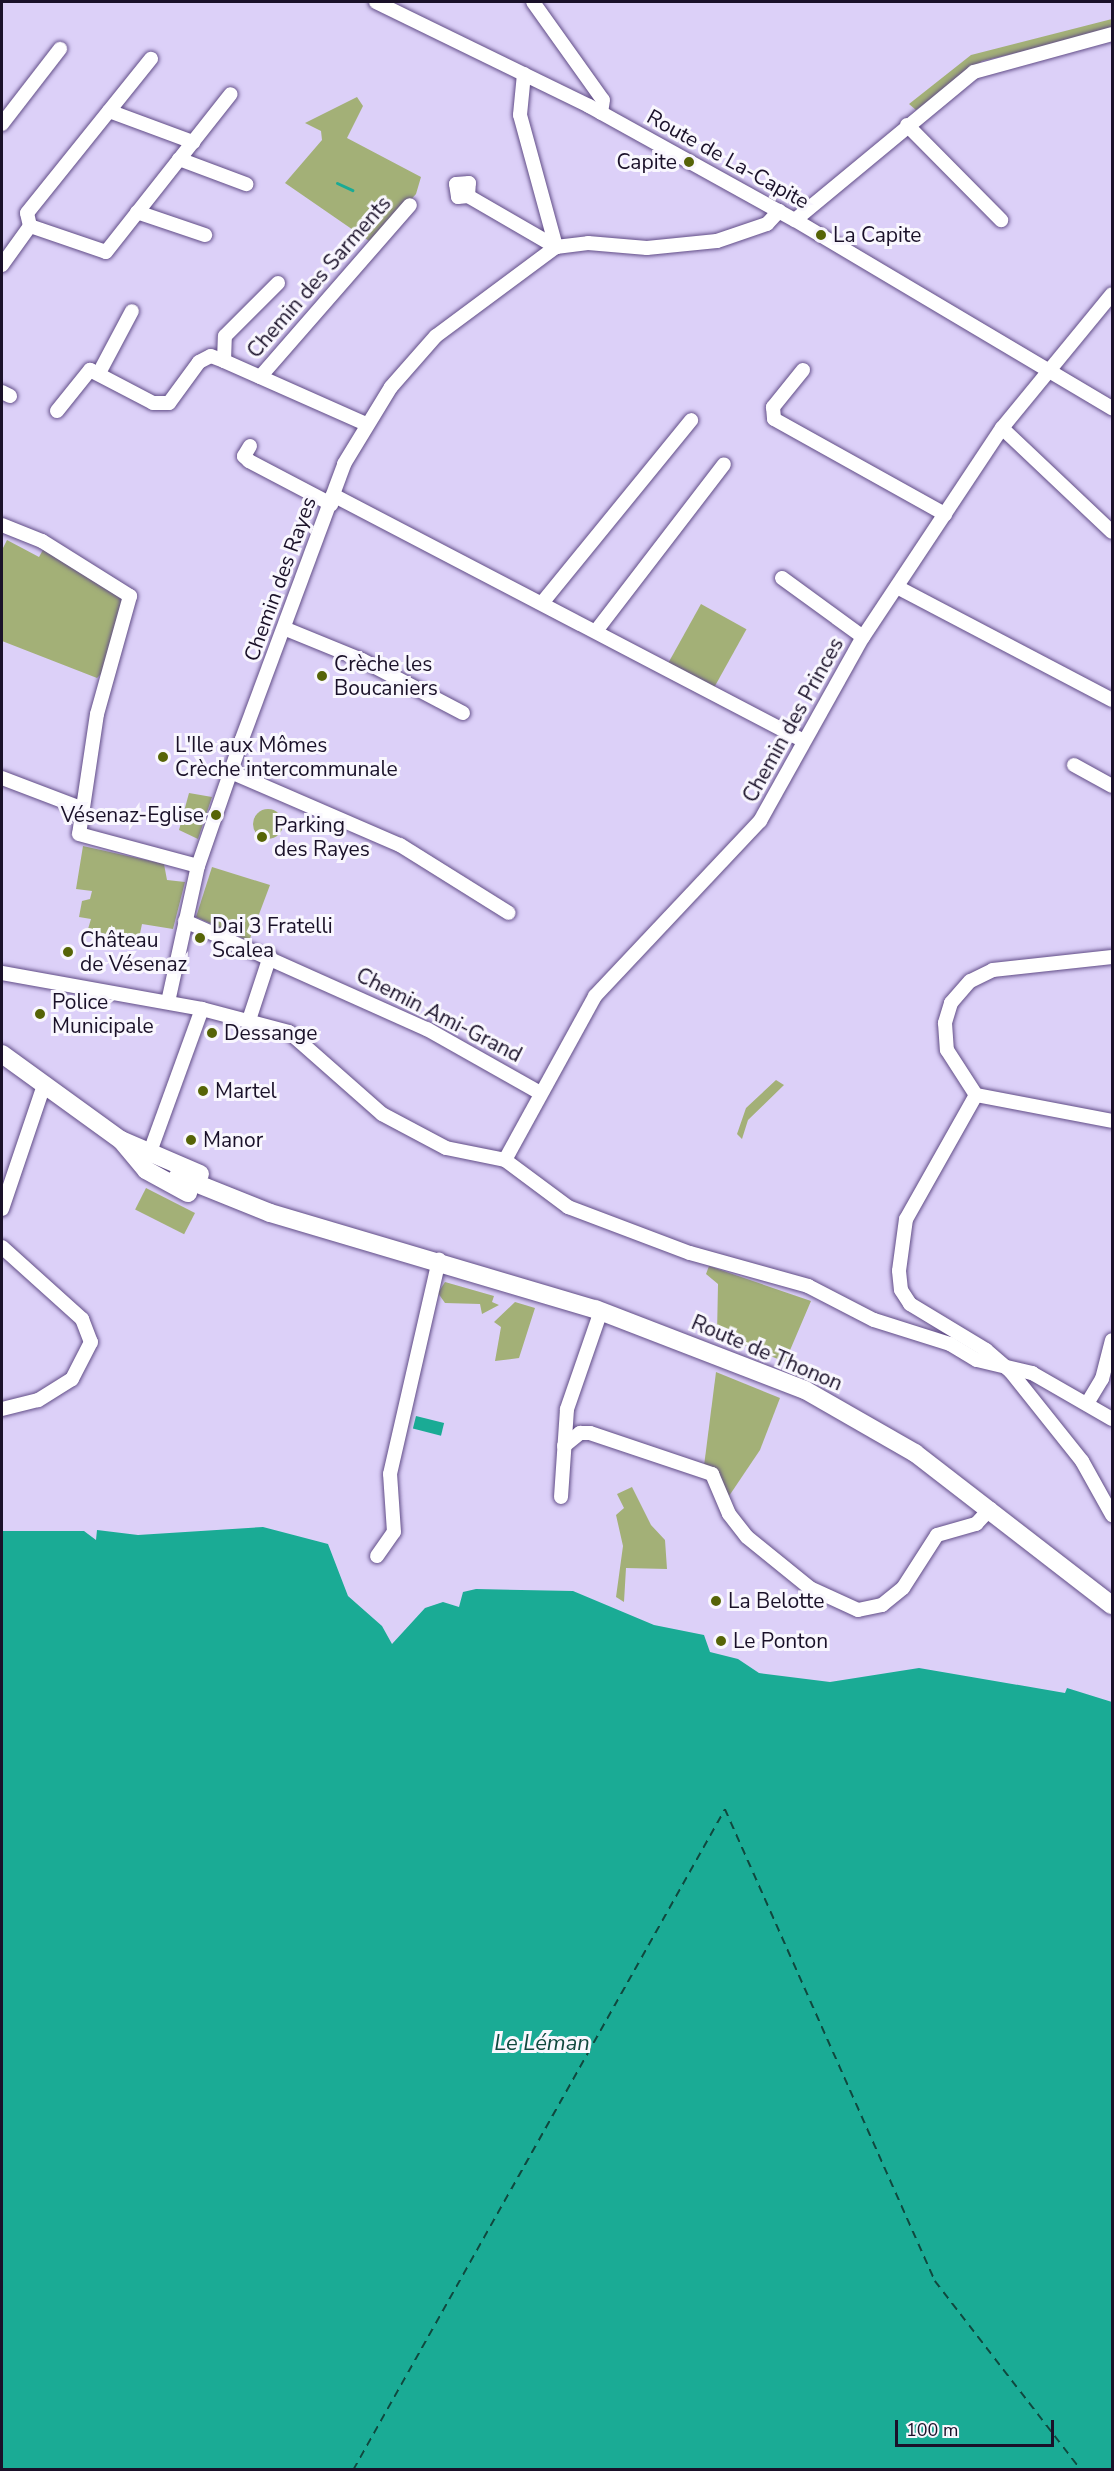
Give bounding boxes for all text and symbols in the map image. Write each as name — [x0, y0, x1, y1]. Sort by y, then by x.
street label: Route de La-Capite — [642, 104, 814, 214]
place label: Capite — [617, 149, 677, 175]
marker: Capite — [682, 155, 696, 169]
street label: Chemin des Sarments — [242, 191, 396, 363]
place label: La Capite — [833, 222, 921, 248]
marker: La Capite — [814, 228, 828, 242]
street label: Chemin des Rayes — [239, 493, 321, 665]
street label: Chemin des Princes — [737, 633, 849, 807]
place label: Crèche les Boucaniers — [334, 651, 438, 701]
marker: Crèche les Boucaniers — [315, 669, 329, 683]
place label: L'Ile aux Mômes Crèche intercommunale — [175, 732, 398, 782]
marker: L'Ile aux Mômes Crèche intercommunale — [156, 750, 170, 764]
place label: Vésenaz-Eglise — [61, 802, 204, 828]
marker: Vésenaz-Eglise — [209, 808, 223, 822]
place label: Parking des Rayes — [274, 812, 370, 862]
marker: Parking des Rayes — [255, 830, 269, 844]
place label: Dai 3 Fratelli Scalea — [212, 913, 333, 963]
place label: Château de Vésenaz — [80, 927, 187, 977]
marker: Dai 3 Fratelli Scalea — [193, 931, 207, 945]
marker: Château de Vésenaz — [61, 945, 75, 959]
street label: Chemin Ami-Grand — [352, 962, 526, 1068]
place label: Police Municipale — [52, 989, 154, 1039]
marker: Police Municipale — [33, 1007, 47, 1021]
place label: Dessange — [224, 1020, 317, 1046]
marker: Dessange — [205, 1026, 219, 1040]
place label: Martel — [215, 1078, 277, 1104]
marker: Martel — [196, 1084, 210, 1098]
place label: Manor — [203, 1127, 263, 1153]
marker: Manor — [184, 1133, 198, 1147]
street label: Route de Thonon — [688, 1310, 846, 1396]
place label: La Belotte — [728, 1588, 824, 1614]
marker: La Belotte — [709, 1594, 723, 1608]
place label: Le Ponton — [733, 1628, 828, 1654]
marker: Le Ponton — [714, 1634, 728, 1648]
water label: Le Léman — [494, 2031, 590, 2057]
scale bar — [898, 2408, 1057, 2446]
text: 100 m — [906, 2418, 958, 2442]

